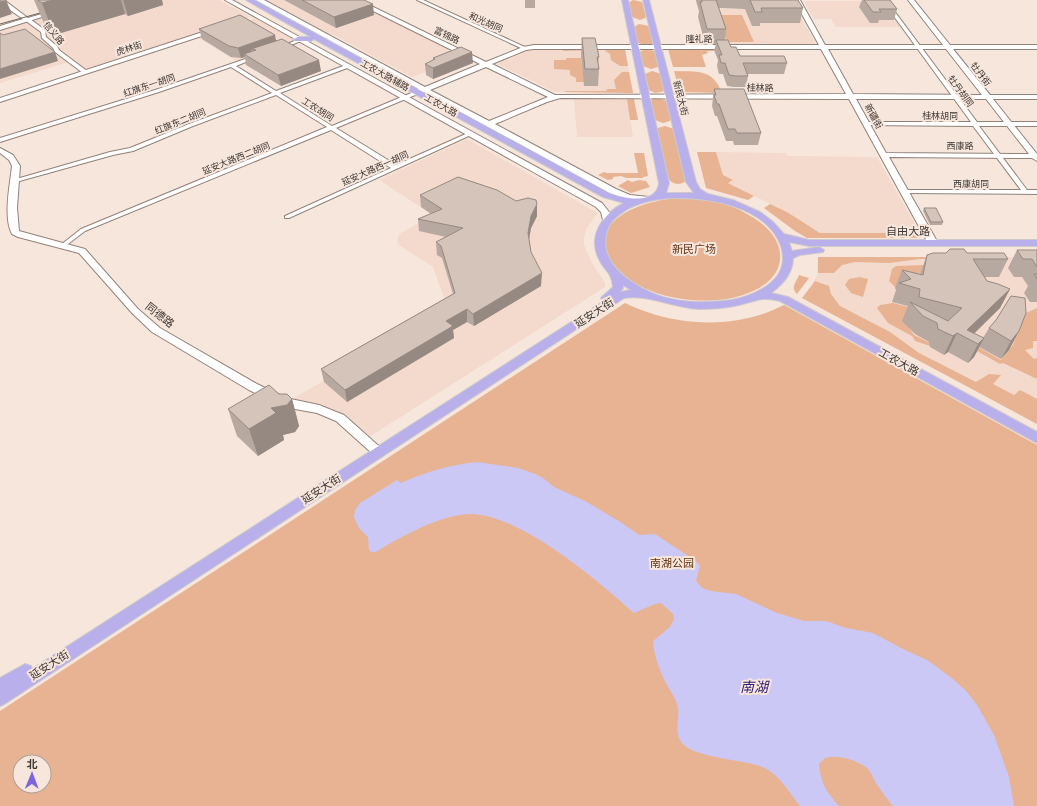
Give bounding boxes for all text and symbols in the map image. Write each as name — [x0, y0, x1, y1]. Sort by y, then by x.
street label: 和光胡同 — [467, 9, 505, 35]
street label: 信义路 — [40, 18, 68, 48]
street label: 富锦路 — [432, 23, 462, 47]
street label: 隆礼路 — [685, 32, 713, 45]
street label: 虎林街 — [114, 38, 144, 58]
street label: 工农大路辅路 — [358, 56, 412, 94]
street label: 牡丹街 — [968, 59, 994, 89]
street label: 红旗东一胡同 — [121, 70, 177, 100]
street label: 牡丹胡同 — [945, 73, 977, 109]
street label: 新民大街 — [670, 79, 692, 117]
street label: 桂林路 — [746, 81, 774, 94]
street label: 工农大路 — [422, 91, 460, 119]
street label: 工农胡同 — [299, 94, 337, 124]
street label: 新疆街 — [862, 101, 886, 131]
street label: 红旗东二胡同 — [153, 105, 207, 137]
street label: 桂林胡同 — [922, 109, 958, 122]
street label: 延安大路西二胡同 — [200, 138, 272, 178]
street label: 西康路 — [946, 139, 974, 152]
street label: 延安大路西一胡同 — [339, 147, 411, 189]
street label: 西康胡同 — [953, 177, 989, 190]
street label: 自由大路 — [886, 223, 930, 239]
park label: 新民广场 — [672, 241, 716, 257]
street label: 延安大街 — [571, 294, 617, 332]
street label: 同德路 — [142, 299, 178, 331]
street label: 工农大路 — [876, 344, 922, 380]
street label: 延安大街 — [298, 470, 344, 508]
park label: 南湖公园 — [650, 555, 694, 571]
street label: 延安大街 — [26, 646, 72, 684]
water label: 南湖 — [740, 676, 770, 697]
north arrow — [12, 754, 52, 794]
text: 北 — [27, 756, 38, 772]

